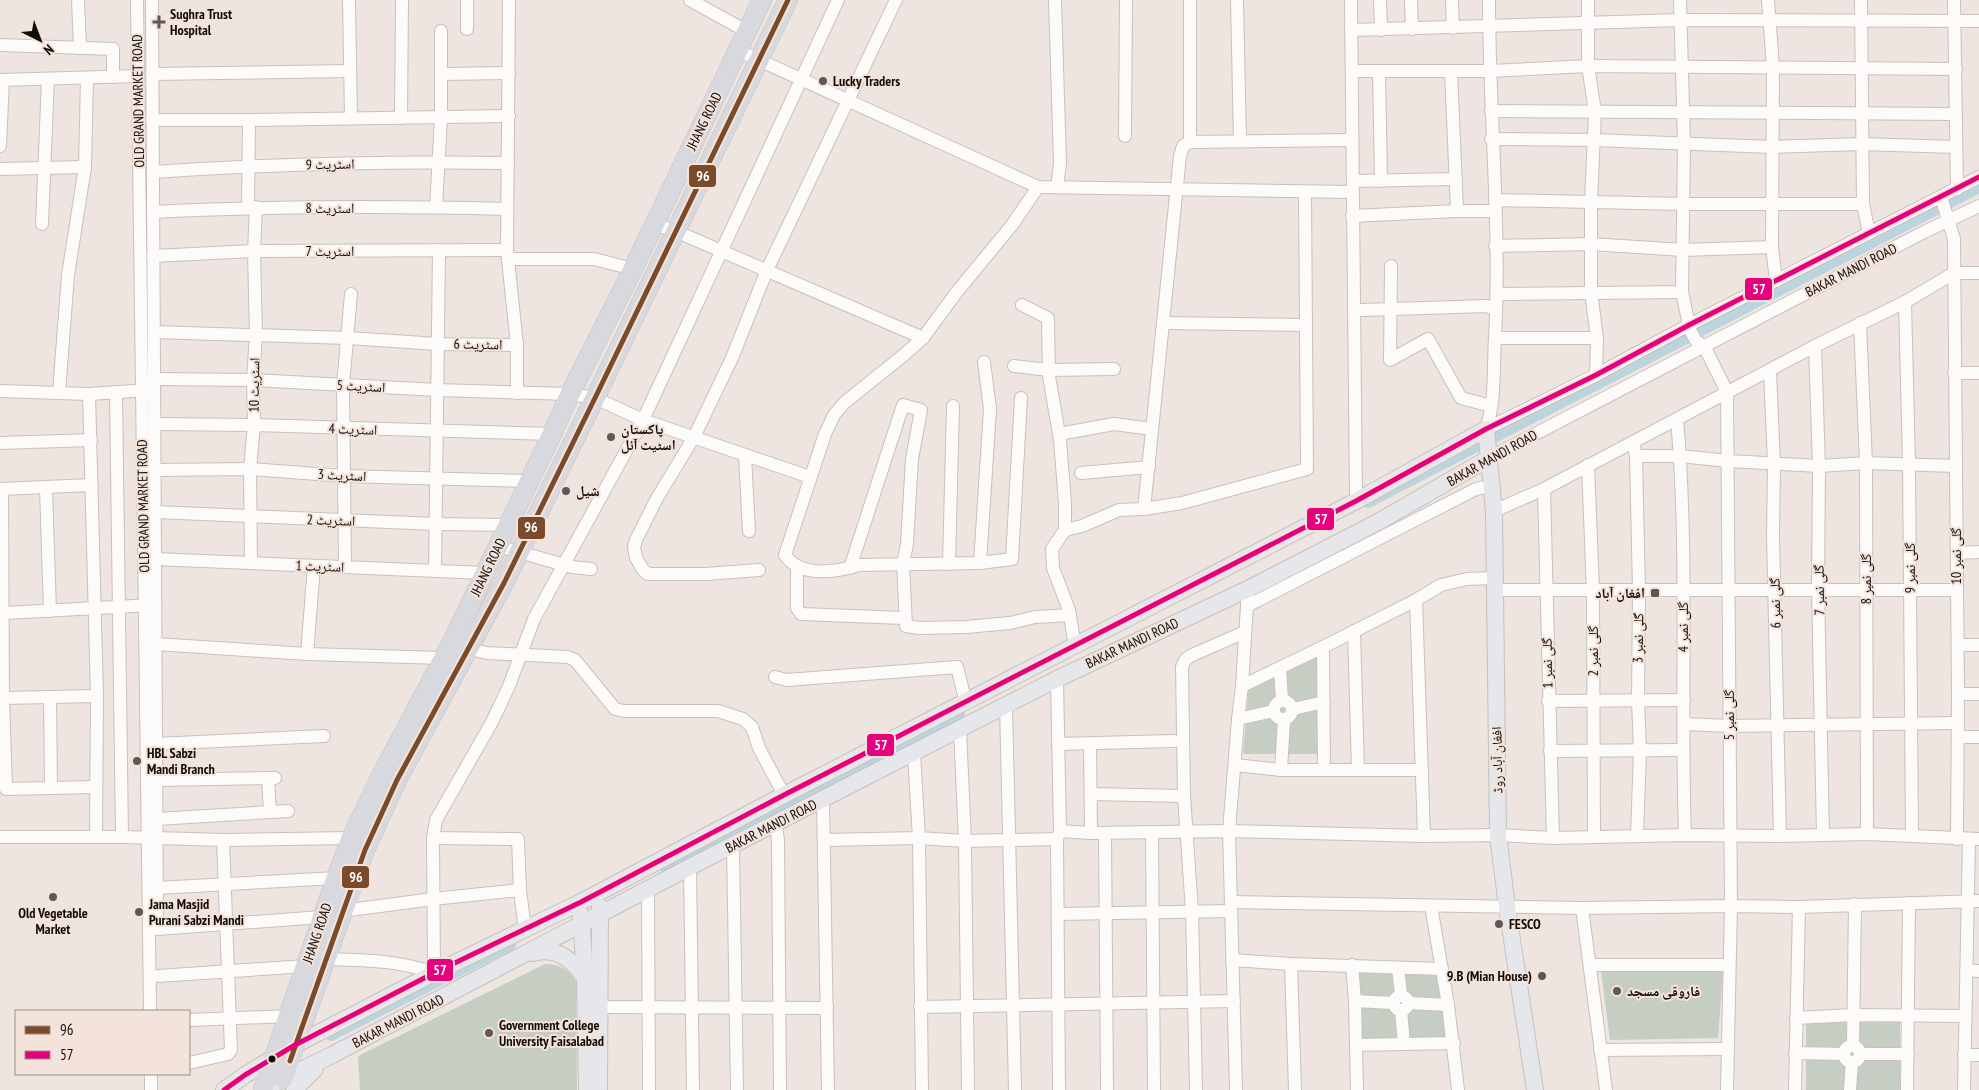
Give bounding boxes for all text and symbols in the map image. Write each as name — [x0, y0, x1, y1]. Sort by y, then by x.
place label: Sughra Trust Hospital — [170, 5, 232, 39]
north arrow — [15, 15, 65, 65]
marker: Sughra Trust Hospital — [152, 15, 166, 29]
street label: OLD GRAND MARKET ROAD — [128, 34, 148, 168]
text: N — [40, 40, 58, 59]
place label: Lucky Traders — [833, 72, 900, 90]
marker: Lucky Traders — [817, 75, 829, 87]
street label: JHANG ROAD — [682, 89, 726, 154]
street label: اسٹریٹ 9 — [305, 155, 355, 173]
line badge: 96 — [688, 164, 717, 188]
text: 96 — [696, 167, 710, 185]
street label: اسٹریٹ 8 — [306, 199, 354, 217]
street label: BAKAR MANDI ROAD — [1802, 239, 1900, 301]
street label: اسٹریٹ 7 — [306, 242, 354, 260]
line badge: 57 — [1744, 277, 1773, 301]
text: 57 — [1752, 280, 1766, 298]
street label: اسٹریٹ 6 — [453, 335, 503, 353]
street label: اسٹریٹ 10 — [245, 357, 263, 413]
street label: اسٹریٹ 5 — [336, 376, 386, 396]
street label: اسٹریٹ 4 — [328, 419, 378, 439]
place label: پاکستان اسٹیٹ آئل — [621, 420, 676, 454]
street label: BAKAR MANDI ROAD — [1444, 426, 1540, 490]
marker: پاکستان اسٹیٹ آئل — [605, 431, 617, 443]
street label: OLD GRAND MARKET ROAD — [133, 439, 153, 573]
street label: اسٹریٹ 3 — [317, 465, 367, 485]
place label: شیل — [576, 482, 600, 500]
marker: شیل — [560, 485, 572, 497]
line badge: 57 — [1306, 507, 1335, 531]
street label: اسٹریٹ 2 — [306, 510, 356, 530]
text: 57 — [1314, 510, 1328, 528]
line badge: 96 — [517, 516, 546, 540]
text: 96 — [524, 518, 538, 536]
street label: گلی نمبر 10 — [1947, 527, 1965, 584]
street label: JHANG ROAD — [466, 535, 510, 600]
street label: گلی نمبر 9 — [1901, 543, 1919, 593]
street label: گلی نمبر 8 — [1857, 554, 1875, 604]
street label: اسٹریٹ 1 — [295, 556, 345, 576]
street label: گلی نمبر 7 — [1810, 564, 1828, 615]
street label: گلی نمبر 6 — [1766, 577, 1784, 628]
place label: افغان آباد — [1595, 584, 1645, 602]
marker: افغان آباد — [1649, 587, 1661, 599]
street label: گلی نمبر 4 — [1674, 602, 1692, 652]
street label: گلی نمبر 3 — [1629, 612, 1647, 663]
street label: BAKAR MANDI ROAD — [1083, 614, 1181, 672]
street label: گلی نمبر 2 — [1584, 626, 1602, 676]
street label: گلی نمبر 1 — [1538, 637, 1556, 688]
street label: گلی نمبر 5 — [1720, 690, 1738, 740]
street label: افغان آباد روڈ — [1487, 726, 1507, 794]
line badge: 57 — [866, 733, 895, 757]
text: 57 — [874, 736, 888, 754]
place label: HBL Sabzi Mandi Branch — [147, 744, 215, 778]
marker: HBL Sabzi Mandi Branch — [131, 755, 143, 767]
street label: BAKAR MANDI ROAD — [722, 795, 820, 857]
line badge: 96 — [341, 865, 370, 889]
text: 96 — [349, 868, 363, 886]
marker: Old Vegetable Market — [47, 891, 59, 903]
place label: Jama Masjid Purani Sabzi Mandi — [148, 895, 244, 929]
street label: JHANG ROAD — [298, 900, 336, 966]
place label: Old Vegetable Market — [18, 904, 88, 938]
marker: Jama Masjid Purani Sabzi Mandi — [133, 906, 145, 918]
place label: FESCO — [1509, 915, 1541, 933]
marker: FESCO — [1493, 918, 1505, 930]
line badge: 57 — [426, 958, 454, 982]
text: 57 — [433, 961, 447, 979]
place label: 9.B (Mian House) — [1447, 967, 1532, 985]
marker: 9.B (Mian House) — [1536, 970, 1548, 982]
place label: فاروقی مسجد — [1627, 982, 1700, 1000]
marker: فاروقی مسجد — [1611, 985, 1623, 997]
street label: BAKAR MANDI ROAD — [349, 990, 447, 1052]
legend — [15, 1010, 190, 1075]
place label: Government College University Faisalabad — [499, 1016, 604, 1050]
text: 96 — [60, 1020, 74, 1039]
marker: Government College University Faisalabad — [483, 1027, 495, 1039]
text: 57 — [60, 1045, 74, 1064]
unlabelled marker — [267, 1054, 277, 1064]

